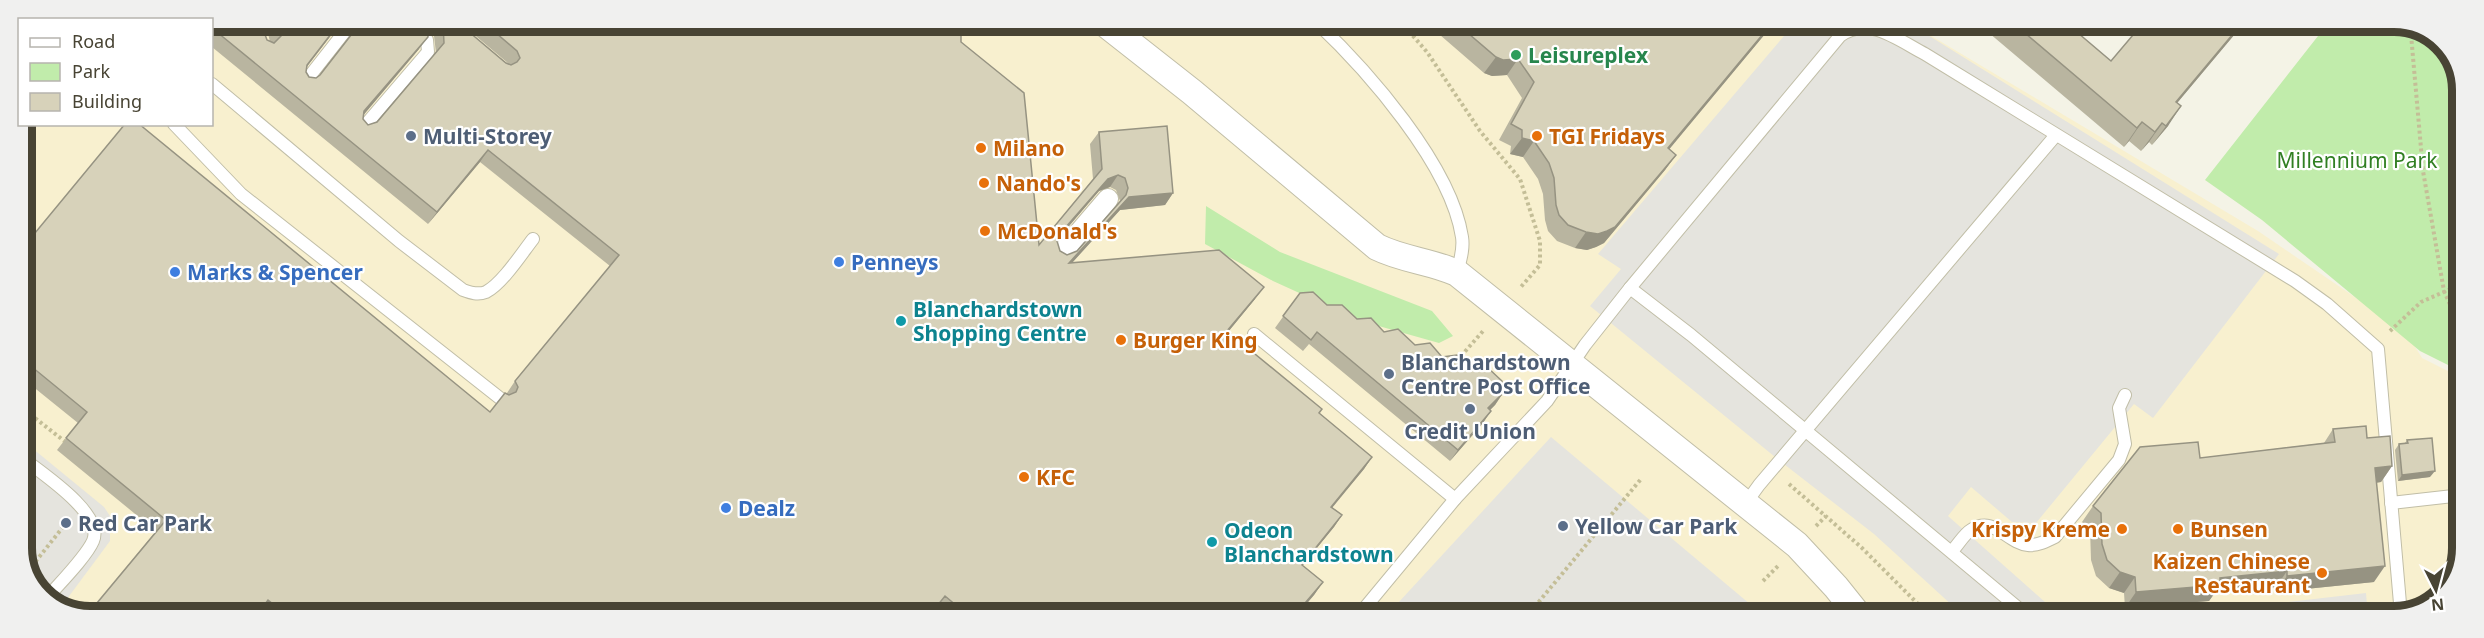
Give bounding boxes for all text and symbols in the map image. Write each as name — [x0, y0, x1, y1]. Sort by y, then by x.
legend — [18, 18, 213, 126]
text: Road — [72, 29, 115, 53]
place label: Leisureplex — [1528, 41, 1649, 69]
marker: Leisureplex — [1509, 48, 1523, 62]
text: Park — [72, 59, 110, 83]
text: Building — [72, 89, 142, 113]
place label: Multi-Storey — [423, 122, 552, 150]
place label: TGI Fridays — [1549, 122, 1665, 150]
marker: Multi-Storey — [404, 129, 418, 143]
marker: TGI Fridays — [1530, 129, 1544, 143]
place label: Milano — [993, 134, 1065, 162]
marker: Milano — [974, 141, 988, 155]
park label: Millennium Park — [2277, 146, 2438, 174]
place label: Nando's — [996, 169, 1081, 197]
marker: Nando's — [977, 176, 991, 190]
place label: McDonald's — [997, 217, 1117, 245]
marker: McDonald's — [978, 224, 992, 238]
place label: Penneys — [851, 248, 939, 276]
marker: Penneys — [832, 255, 846, 269]
place label: Marks & Spencer — [187, 258, 363, 286]
marker: Marks & Spencer — [168, 265, 182, 279]
place label: Blanchardstown Shopping Centre — [913, 295, 1087, 347]
marker: Blanchardstown Shopping Centre — [894, 314, 908, 328]
place label: Burger King — [1133, 326, 1258, 354]
marker: Burger King — [1114, 333, 1128, 347]
place label: Blanchardstown Centre Post Office — [1401, 348, 1591, 400]
marker: Blanchardstown Centre Post Office — [1382, 367, 1396, 381]
marker: Credit Union — [1463, 402, 1477, 416]
place label: Credit Union — [1404, 417, 1536, 445]
place label: KFC — [1036, 463, 1075, 491]
marker: KFC — [1017, 470, 1031, 484]
place label: Dealz — [738, 494, 795, 522]
marker: Dealz — [719, 501, 733, 515]
place label: Red Car Park — [78, 509, 213, 537]
place label: Yellow Car Park — [1575, 512, 1738, 540]
place label: Krispy Kreme — [1971, 515, 2110, 543]
place label: Bunsen — [2190, 515, 2268, 543]
marker: Red Car Park — [59, 516, 73, 530]
place label: Odeon Blanchardstown — [1224, 516, 1394, 568]
marker: Yellow Car Park — [1556, 519, 1570, 533]
marker: Krispy Kreme — [2115, 522, 2129, 536]
marker: Bunsen — [2171, 522, 2185, 536]
marker: Odeon Blanchardstown — [1205, 535, 1219, 549]
place label: Kaizen Chinese Restaurant — [2153, 547, 2310, 599]
north arrow — [2406, 560, 2466, 620]
marker: Kaizen Chinese Restaurant — [2315, 566, 2329, 580]
text: N — [2430, 593, 2445, 617]

